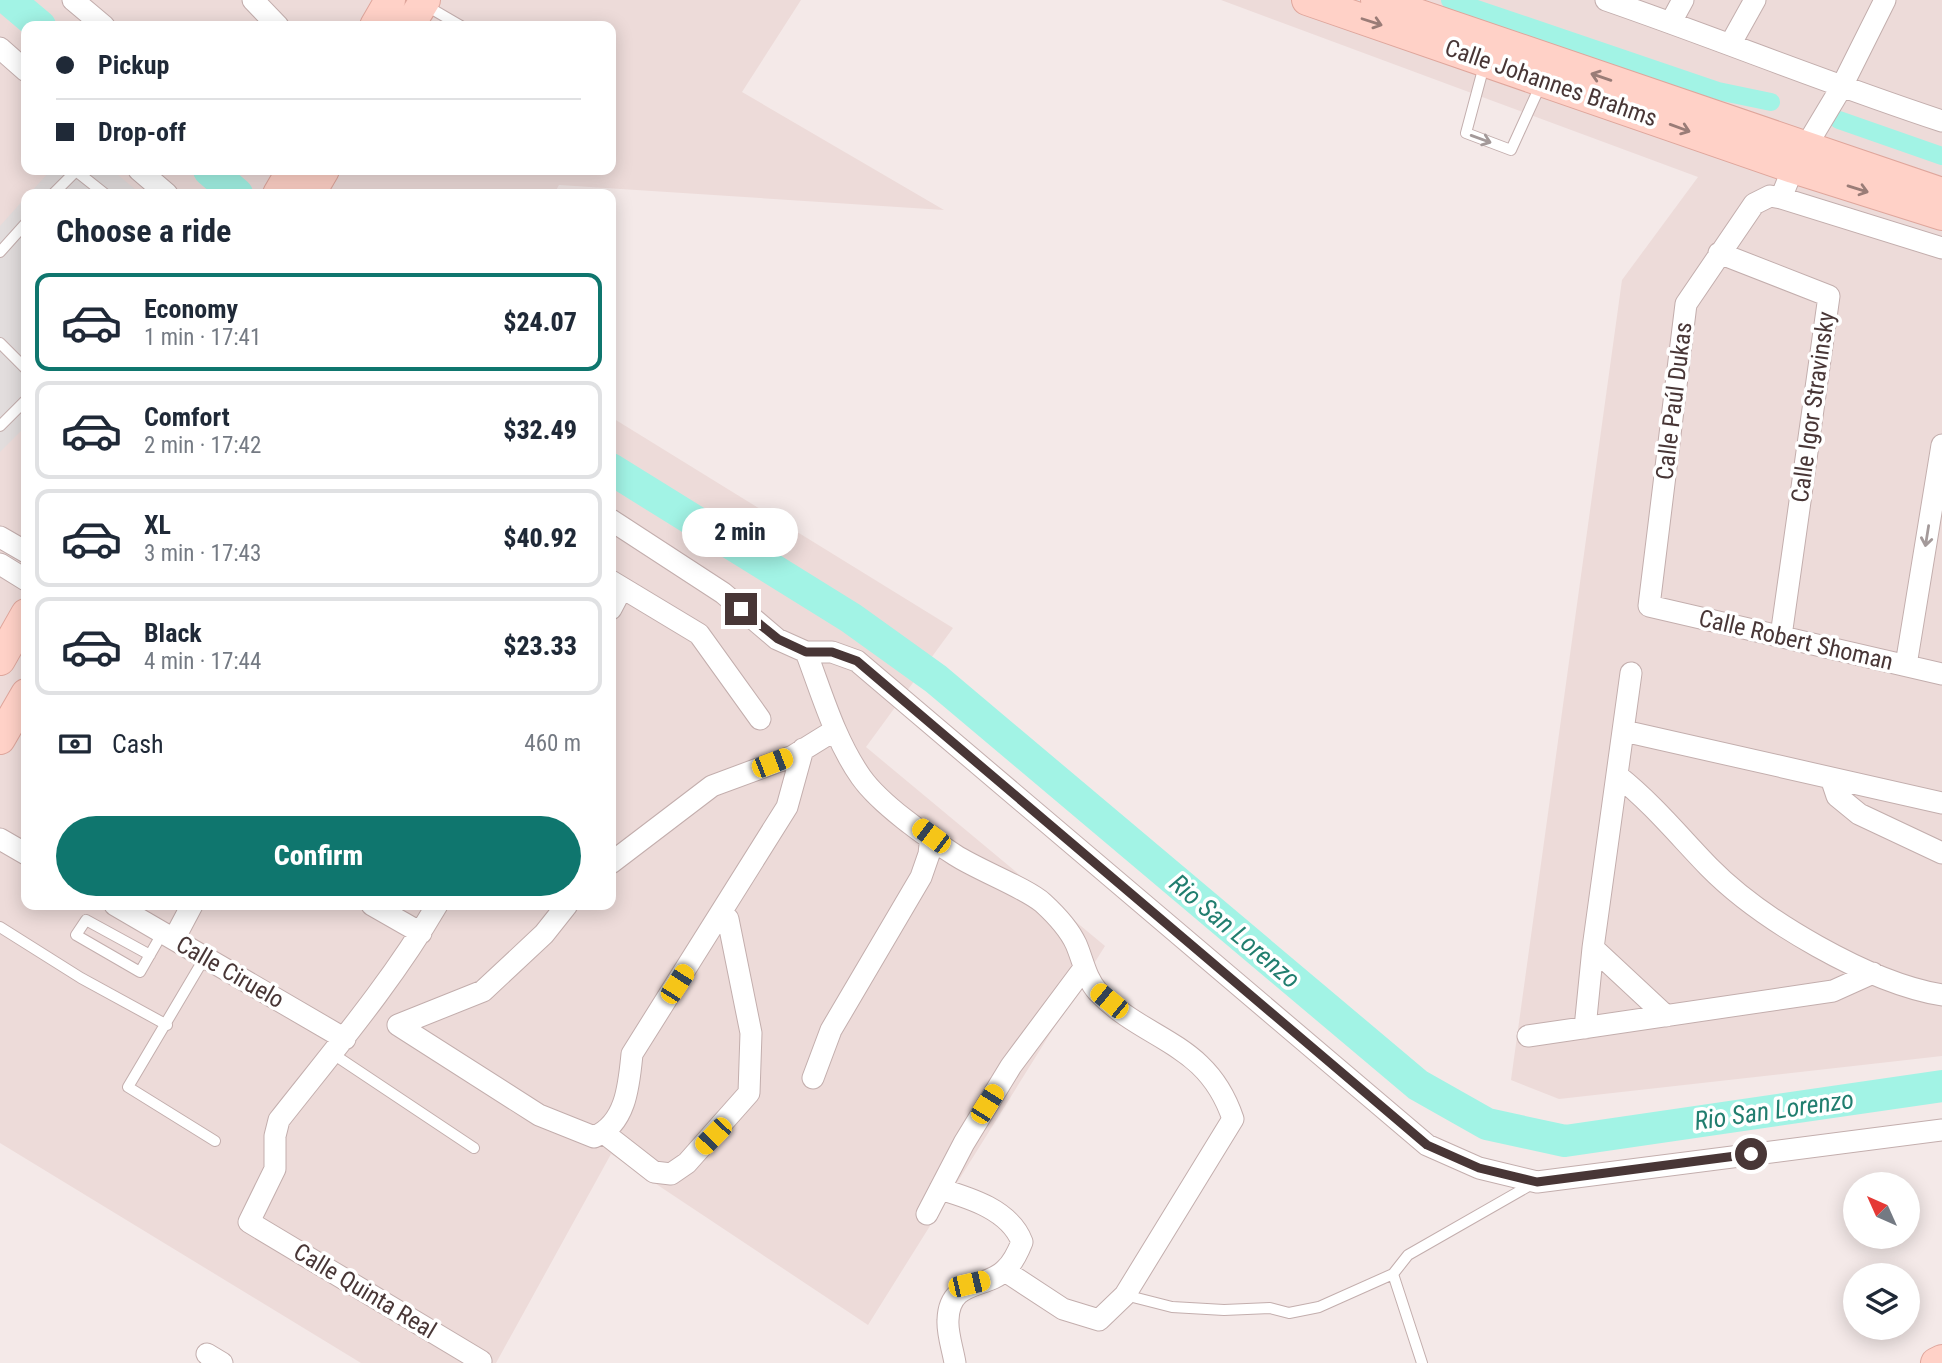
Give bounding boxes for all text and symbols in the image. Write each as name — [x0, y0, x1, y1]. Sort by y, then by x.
one-way arrow — [1361, 16, 1383, 29]
street label: Calle Johannes Brahms — [1441, 34, 1661, 132]
text: Pickup — [98, 50, 169, 80]
one-way arrow — [1591, 70, 1613, 82]
text: Drop-off — [98, 117, 186, 147]
one-way arrow — [1668, 123, 1690, 135]
one-way arrow — [1470, 134, 1492, 146]
one-way arrow — [1847, 183, 1869, 196]
text: Choose a ride — [56, 212, 231, 250]
icon: car — [60, 291, 123, 354]
text: Economy — [144, 294, 238, 324]
text: $24.07 — [503, 307, 577, 337]
street label: Calle Igor Stravinsky — [1786, 310, 1840, 504]
street label: Calle Paúl Dukas — [1650, 321, 1698, 481]
text: 1 min · 17:41 — [144, 324, 261, 351]
icon: car — [60, 399, 123, 462]
text: Comfort — [144, 402, 230, 432]
text: $32.49 — [503, 415, 577, 445]
text: 2 min · 17:42 — [144, 432, 261, 459]
icon: car — [60, 507, 123, 570]
callout: 2 min — [683, 508, 799, 556]
text: XL — [144, 510, 171, 540]
text: 2 min — [714, 519, 766, 546]
text: $40.92 — [503, 523, 577, 553]
one-way arrow — [1920, 524, 1933, 547]
text: 3 min · 17:43 — [144, 540, 261, 567]
route end — [725, 593, 757, 625]
street label: Calle Robert Shoman — [1696, 604, 1896, 676]
icon: car — [60, 615, 123, 678]
text: Black — [144, 618, 202, 648]
text: $23.33 — [503, 631, 577, 661]
text: 4 min · 17:44 — [144, 648, 261, 675]
icon: cash — [56, 725, 94, 763]
text: Cash — [112, 729, 164, 759]
text: 460 m — [524, 730, 581, 757]
car — [749, 746, 796, 780]
car — [908, 815, 955, 857]
button: Confirm — [56, 816, 581, 896]
water label: Rio San Lorenzo — [1164, 868, 1306, 994]
street label: Calle Ciruelo — [171, 930, 289, 1014]
car — [657, 961, 698, 1007]
car — [1087, 980, 1132, 1022]
car — [967, 1081, 1008, 1127]
water label: Rio San Lorenzo — [1692, 1084, 1856, 1136]
car — [691, 1114, 736, 1158]
route start — [1735, 1138, 1767, 1170]
north arrow — [1843, 1172, 1920, 1250]
map controls — [1843, 1172, 1920, 1340]
street label: Calle Quinta Real — [289, 1238, 441, 1344]
button: layers — [1843, 1263, 1920, 1340]
car — [947, 1269, 992, 1299]

